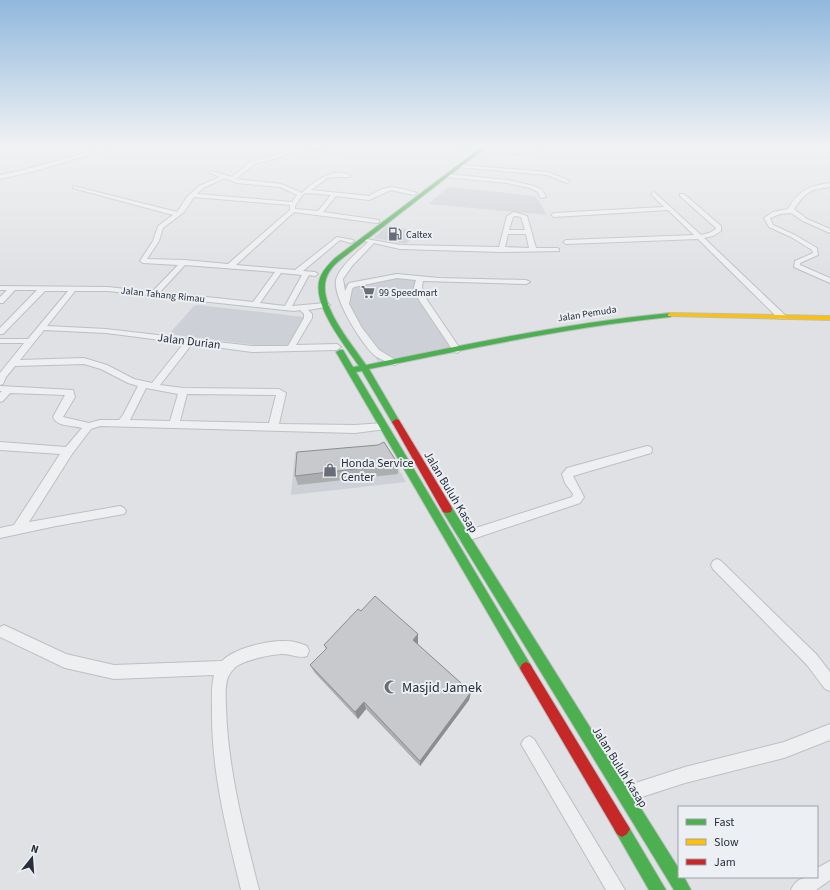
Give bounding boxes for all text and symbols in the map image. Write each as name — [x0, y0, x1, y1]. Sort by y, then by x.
fuel station icon: Caltex — [387, 226, 403, 242]
place label: Caltex — [406, 228, 432, 242]
street label: Jalan Tahang Rimau — [120, 284, 206, 306]
supermarket icon: 99 Speedmart — [360, 284, 376, 300]
place label: 99 Speedmart — [379, 286, 438, 300]
street label: Jalan Pemuda — [557, 302, 618, 326]
street label: Jalan Durian — [156, 329, 221, 354]
street label: Jalan Buluh Kasap — [419, 448, 482, 537]
place label: Honda Service Center — [341, 455, 414, 486]
shop icon: Honda Service Center — [322, 462, 338, 478]
place label: Masjid Jamek — [402, 678, 482, 698]
mosque icon: Masjid Jamek — [383, 679, 399, 695]
street label: Jalan Buluh Kasap — [588, 723, 652, 811]
legend — [678, 806, 818, 878]
text: Fast — [714, 814, 734, 831]
text: Slow — [714, 834, 739, 851]
north arrow — [12, 838, 52, 878]
text: N — [29, 841, 40, 857]
text: Jam — [714, 854, 736, 871]

